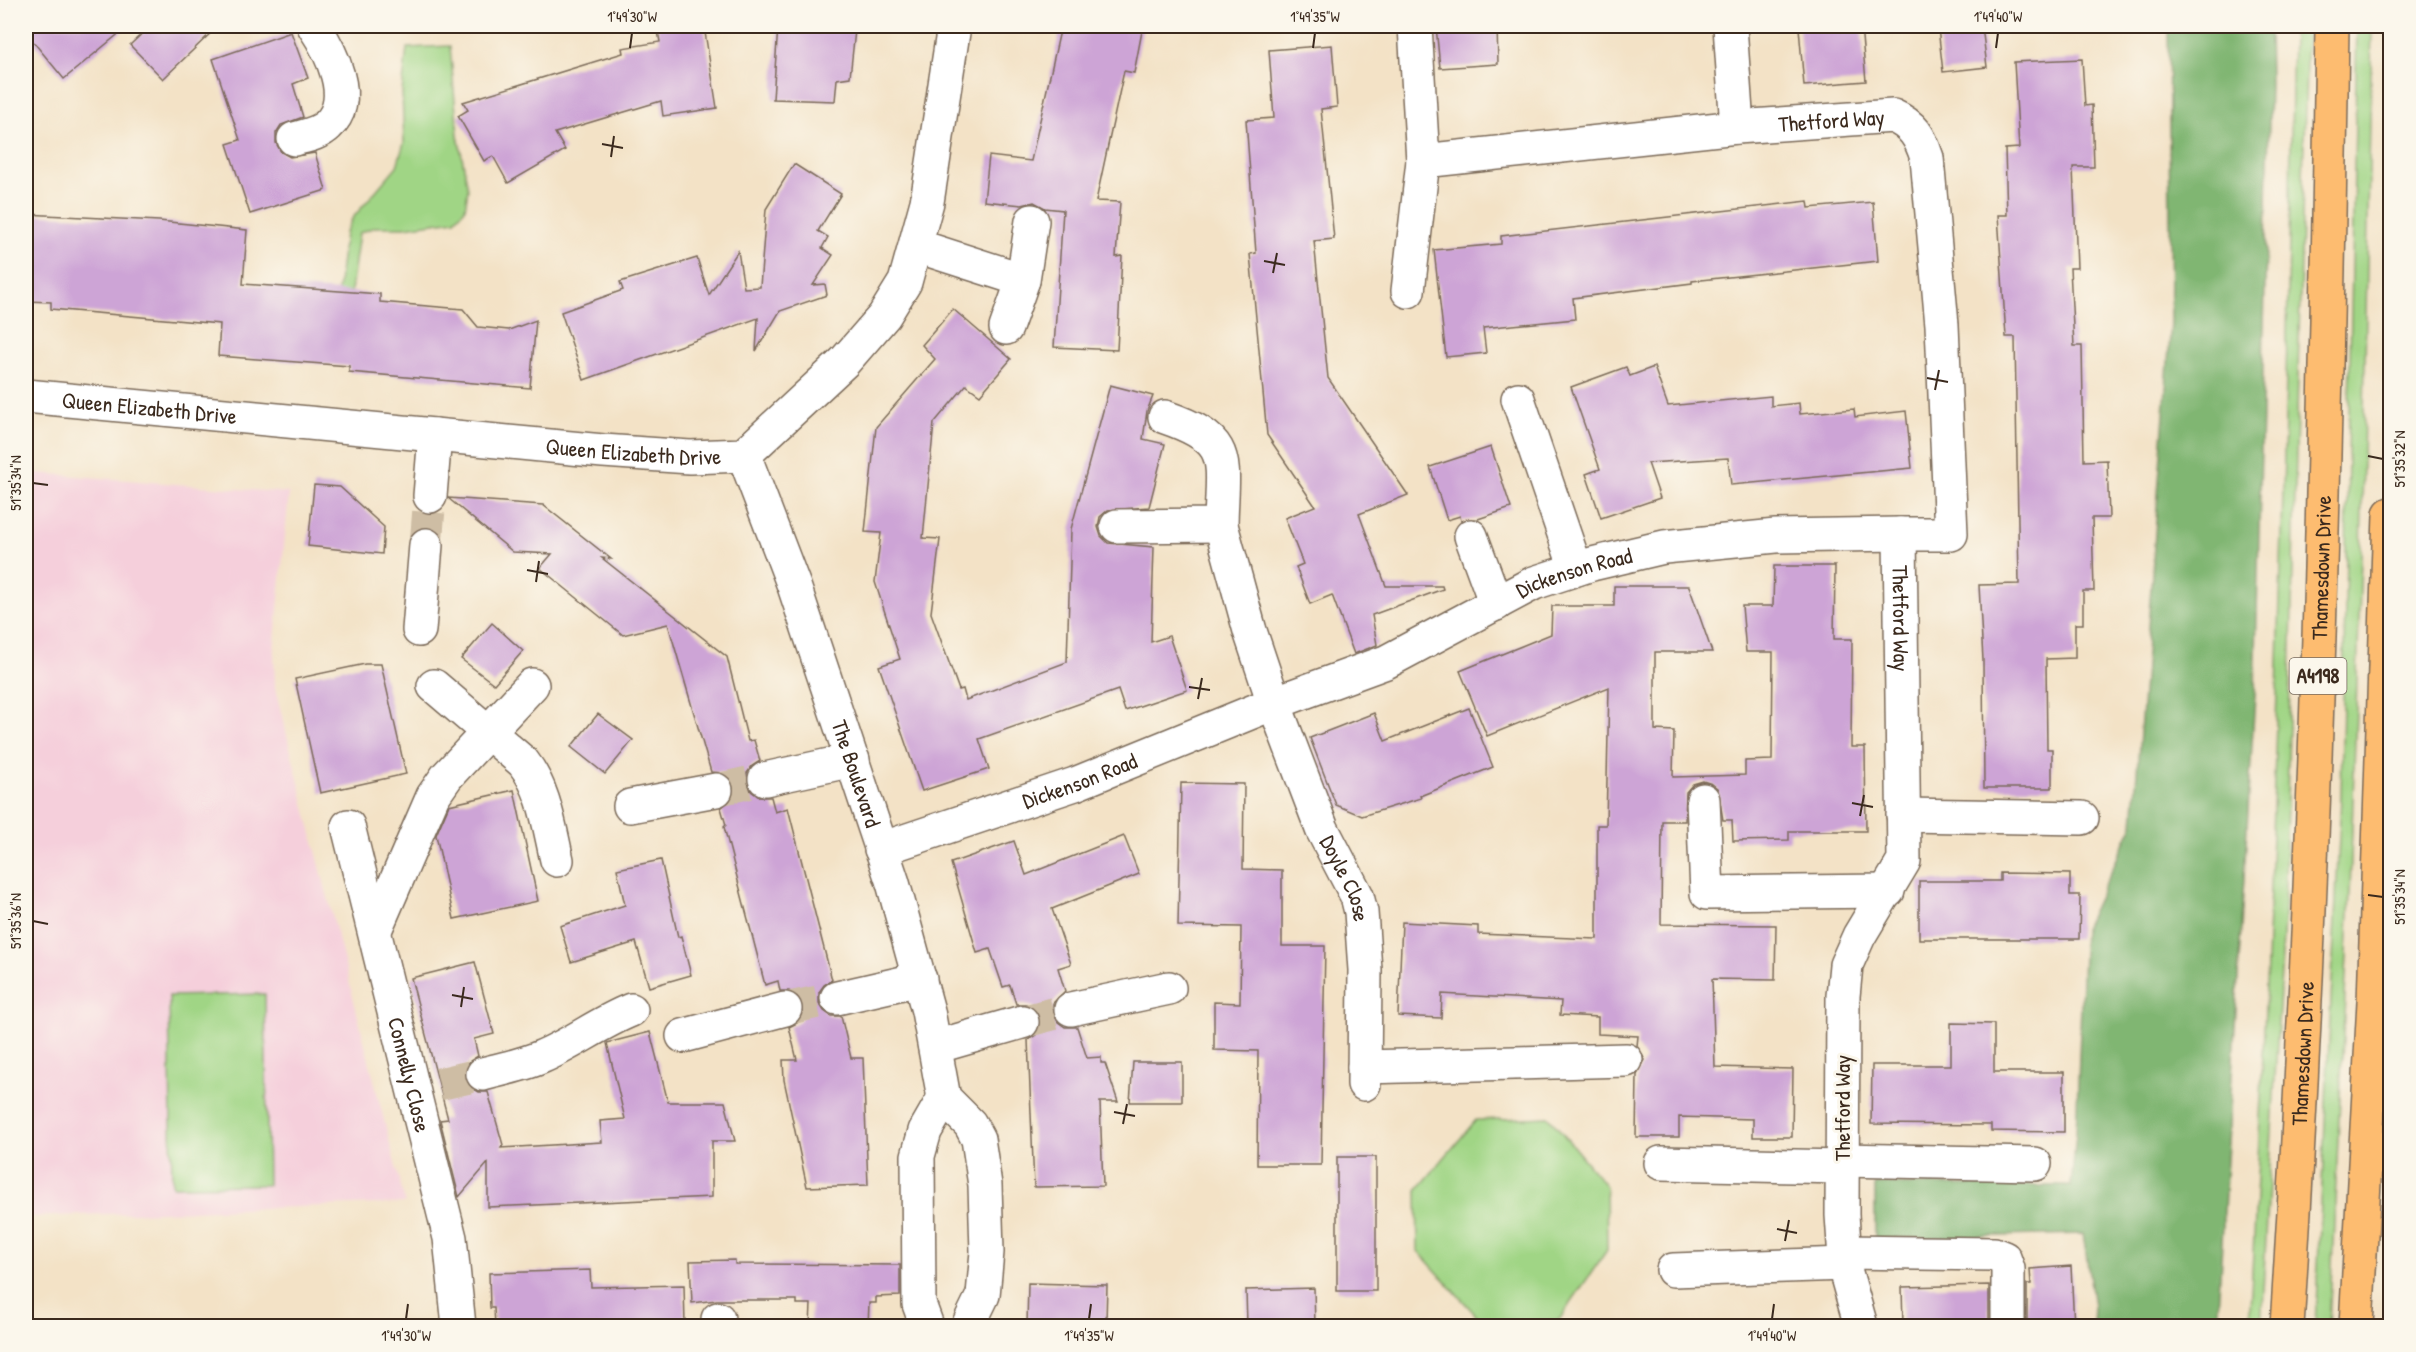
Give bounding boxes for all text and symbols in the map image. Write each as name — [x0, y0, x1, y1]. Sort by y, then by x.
text: 1°49'30"W — [607, 6, 658, 27]
text: 1°49'35"W — [1290, 6, 1340, 27]
text: 1°49'40"W — [1974, 6, 2023, 27]
street label: Thetford Way — [1777, 102, 1886, 139]
street label: Queen Elizabeth Drive — [61, 385, 238, 431]
text: 51°35'32"N — [2389, 430, 2410, 488]
street label: Queen Elizabeth Drive — [544, 431, 722, 472]
text: 51°35'34"N — [5, 455, 26, 511]
street label: Thamesdown Drive — [2304, 495, 2338, 640]
street label: Dickenson Road — [1511, 540, 1635, 605]
street label: Thetford Way — [1885, 565, 1917, 672]
road number: A4198 — [2290, 658, 2346, 694]
street label: The Boulevard — [825, 716, 889, 832]
street label: Dickenson Road — [1018, 745, 1142, 816]
street label: Doyle Close — [1313, 830, 1377, 923]
text: 51°35'34"N — [2389, 869, 2410, 925]
text: 51°35'36"N — [5, 893, 26, 949]
street label: Thamesdown Drive — [2284, 980, 2321, 1126]
street label: Connelly Close — [381, 1014, 438, 1135]
street label: Thetford Way — [1827, 1055, 1857, 1161]
text: 1°49'30"W — [381, 1325, 432, 1346]
text: 1°49'35"W — [1064, 1325, 1114, 1346]
text: 1°49'40"W — [1748, 1325, 1797, 1346]

